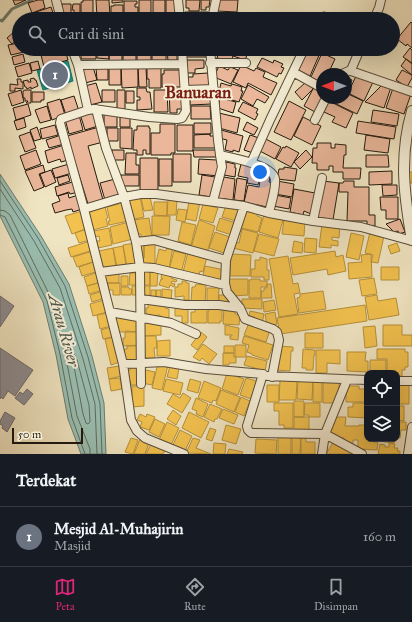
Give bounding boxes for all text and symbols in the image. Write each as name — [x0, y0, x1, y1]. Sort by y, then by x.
search box — [12, 12, 400, 56]
icon: search — [26, 23, 48, 45]
text: Cari di sini — [58, 25, 124, 43]
pin: 1 — [42, 60, 68, 90]
north arrow — [316, 68, 352, 104]
district label: Banuaran — [165, 82, 232, 103]
your location — [250, 162, 270, 182]
water label: Arau River — [44, 289, 84, 370]
map controls — [364, 370, 400, 442]
button: locate — [364, 370, 400, 406]
button: layers — [364, 406, 400, 442]
scale bar — [12, 426, 83, 445]
text: 50 m — [18, 428, 41, 441]
text: Terdekat — [16, 470, 76, 491]
text: Mesjid Al-Muhajirin — [54, 520, 183, 538]
text: 1 — [26, 529, 32, 545]
text: 160 m — [363, 529, 396, 545]
text: Masjid — [54, 538, 91, 554]
tab: Peta — [54, 576, 76, 613]
tab: Rute — [184, 576, 206, 613]
tab: Disimpan — [314, 576, 358, 613]

